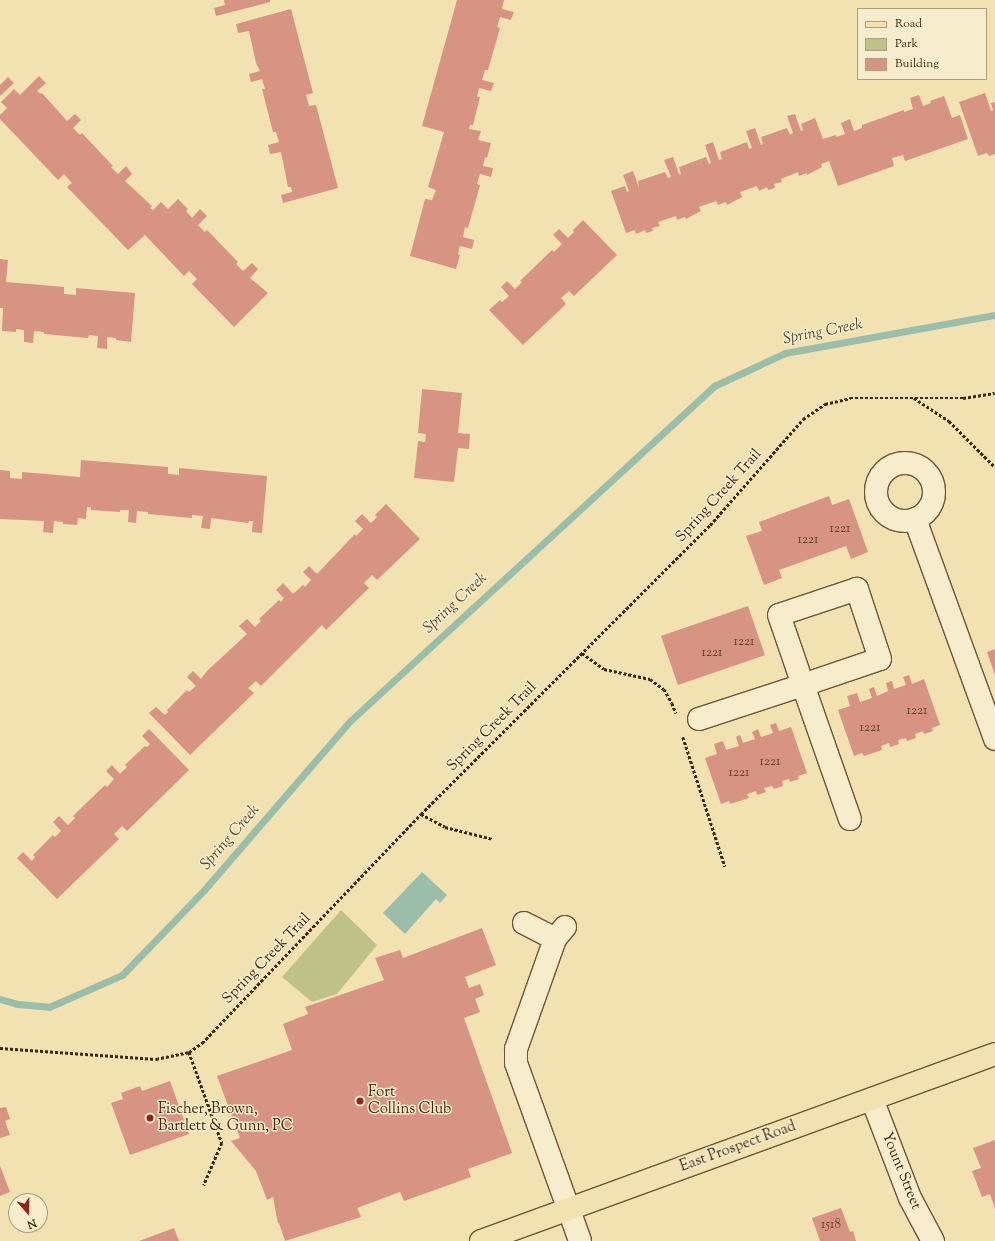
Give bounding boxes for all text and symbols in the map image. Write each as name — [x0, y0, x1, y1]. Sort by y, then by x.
legend — [857, 8, 987, 80]
text: Road — [895, 15, 922, 33]
text: Park — [895, 35, 918, 53]
text: Building — [895, 55, 939, 73]
water label: Spring Creek — [782, 316, 864, 350]
street label: Spring Creek Trail — [672, 446, 766, 546]
house number: 1221 — [829, 521, 851, 537]
house number: 1221 — [797, 532, 819, 548]
water label: Spring Creek — [420, 570, 492, 638]
house number: 1221 — [733, 634, 755, 650]
house number: 1221 — [701, 645, 723, 661]
street label: Spring Creek Trail — [443, 678, 541, 776]
house number: 1221 — [906, 703, 928, 719]
house number: 1221 — [859, 720, 881, 736]
house number: 1221 — [759, 754, 781, 770]
house number: 1221 — [728, 765, 750, 781]
water label: Spring Creek — [197, 801, 265, 875]
street label: Spring Creek Trail — [219, 910, 315, 1008]
place label: Fort Collins Club — [368, 1083, 451, 1118]
marker: Fort Collins Club — [355, 1096, 365, 1106]
place label: Fischer, Brown, Bartlett & Gunn, PC — [158, 1100, 293, 1135]
marker: Fischer, Brown, Bartlett & Gunn, PC — [145, 1113, 155, 1123]
street label: East Prospect Road — [677, 1118, 799, 1176]
street label: Yount Street — [877, 1130, 925, 1212]
north arrow — [8, 1193, 48, 1233]
text: N — [25, 1214, 39, 1232]
house number: 1518 — [821, 1217, 841, 1233]

